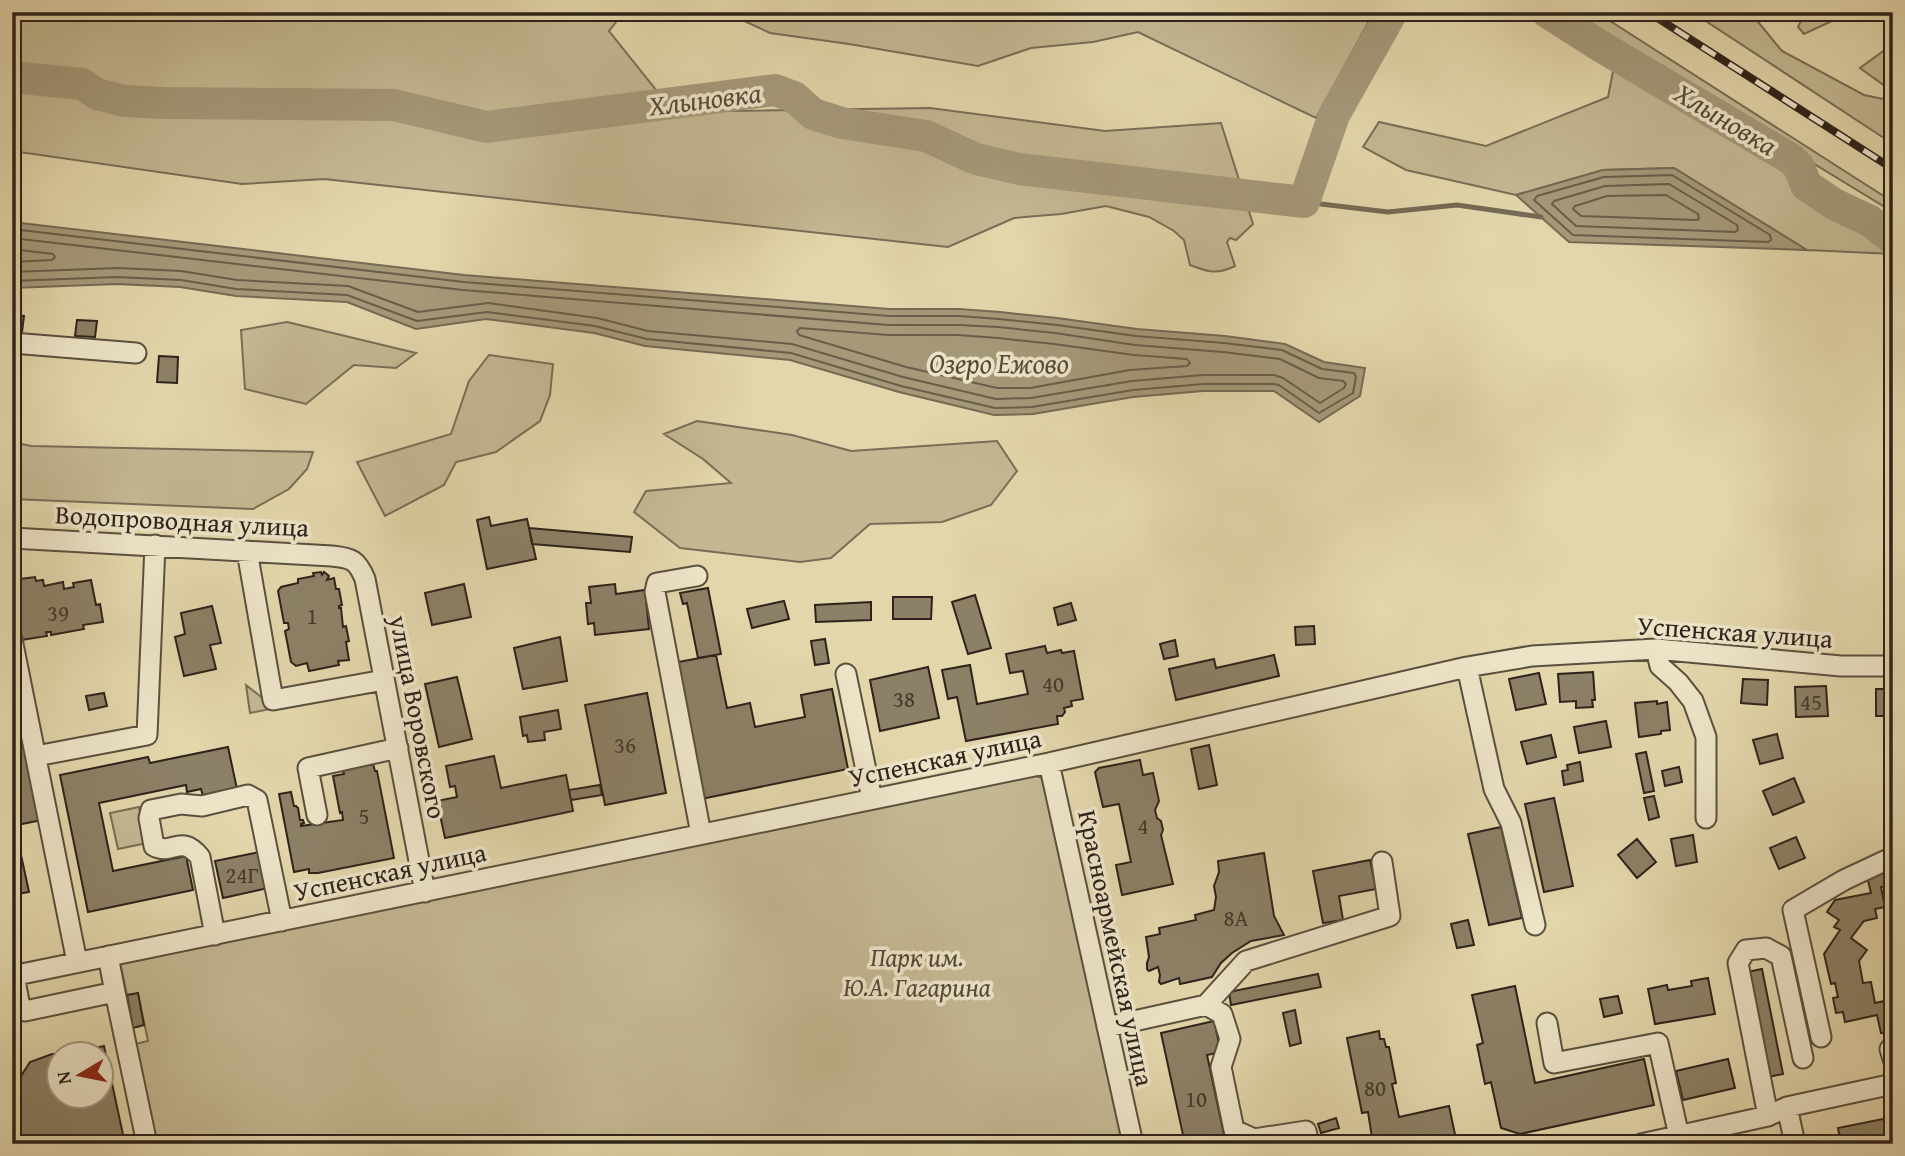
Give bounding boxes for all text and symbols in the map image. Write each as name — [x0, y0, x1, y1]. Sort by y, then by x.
water label: Хлыновка — [645, 71, 764, 126]
water label: Хлыновка — [1666, 71, 1785, 165]
water label: Озеро Ежово — [929, 342, 1069, 383]
street label: Водопроводная улица — [54, 494, 310, 547]
house number: 39 — [47, 596, 69, 629]
house number: 1 — [306, 599, 318, 632]
street label: Успенская улица — [1636, 605, 1835, 658]
street label: улица Воровского — [379, 611, 457, 822]
house number: 40 — [1042, 667, 1064, 700]
house number: 38 — [893, 682, 915, 715]
house number: 45 — [1800, 685, 1822, 718]
street label: Успенская улица — [845, 718, 1045, 797]
house number: 36 — [614, 728, 636, 761]
house number: 5 — [358, 799, 370, 832]
street label: Красноармейская улица — [1068, 806, 1165, 1090]
house number: 4 — [1137, 809, 1149, 842]
street label: Успенская улица — [290, 832, 490, 911]
house number: 24Г — [225, 858, 259, 891]
house number: 8А — [1223, 901, 1249, 934]
park label: Парк им. Ю.А. Гагарина — [843, 937, 991, 1006]
north arrow — [46, 1040, 116, 1110]
text: N — [48, 1069, 78, 1087]
house number: 80 — [1364, 1071, 1386, 1104]
house number: 10 — [1185, 1082, 1207, 1115]

